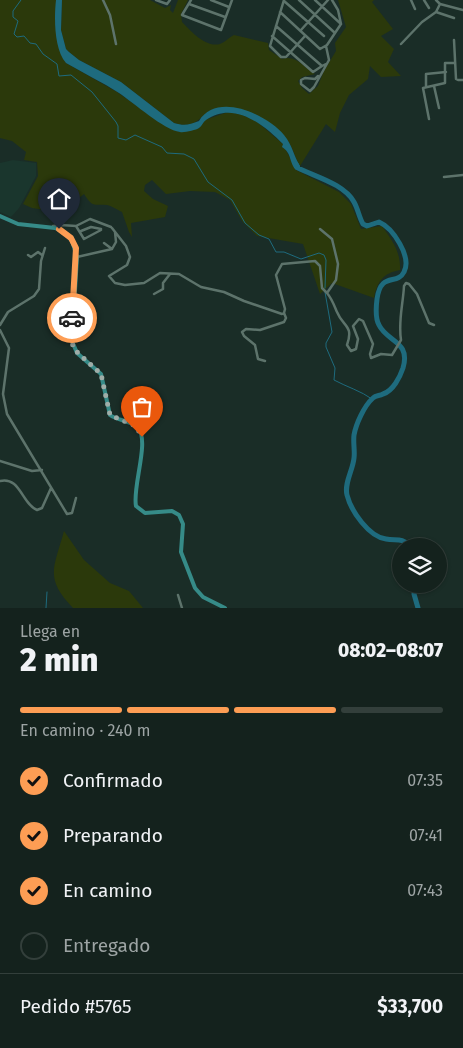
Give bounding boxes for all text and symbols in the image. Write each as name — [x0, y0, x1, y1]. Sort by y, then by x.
pin — [38, 178, 80, 229]
icon: home — [45, 185, 73, 213]
courier — [47, 293, 97, 343]
icon: car — [58, 304, 86, 332]
pin — [121, 386, 163, 437]
icon: bag — [128, 393, 156, 421]
map controls — [392, 538, 447, 593]
button: layers — [392, 538, 447, 593]
text: Llega en — [20, 622, 80, 641]
text: 08:02–08:07 — [338, 639, 443, 662]
text: 2 min — [20, 641, 98, 679]
text: En camino · 240 m — [20, 721, 150, 740]
icon: check — [20, 767, 48, 795]
text: Confirmado — [63, 769, 163, 792]
text: 07:35 — [407, 771, 443, 790]
icon: check — [20, 822, 48, 850]
text: Preparando — [63, 824, 163, 847]
text: 07:41 — [409, 826, 443, 845]
icon: check — [20, 877, 48, 905]
text: En camino — [63, 879, 152, 902]
text: 07:43 — [407, 881, 443, 900]
text: Entregado — [63, 934, 150, 957]
text: Pedido #5765 — [20, 995, 132, 1018]
text: $33,700 — [377, 995, 443, 1018]

